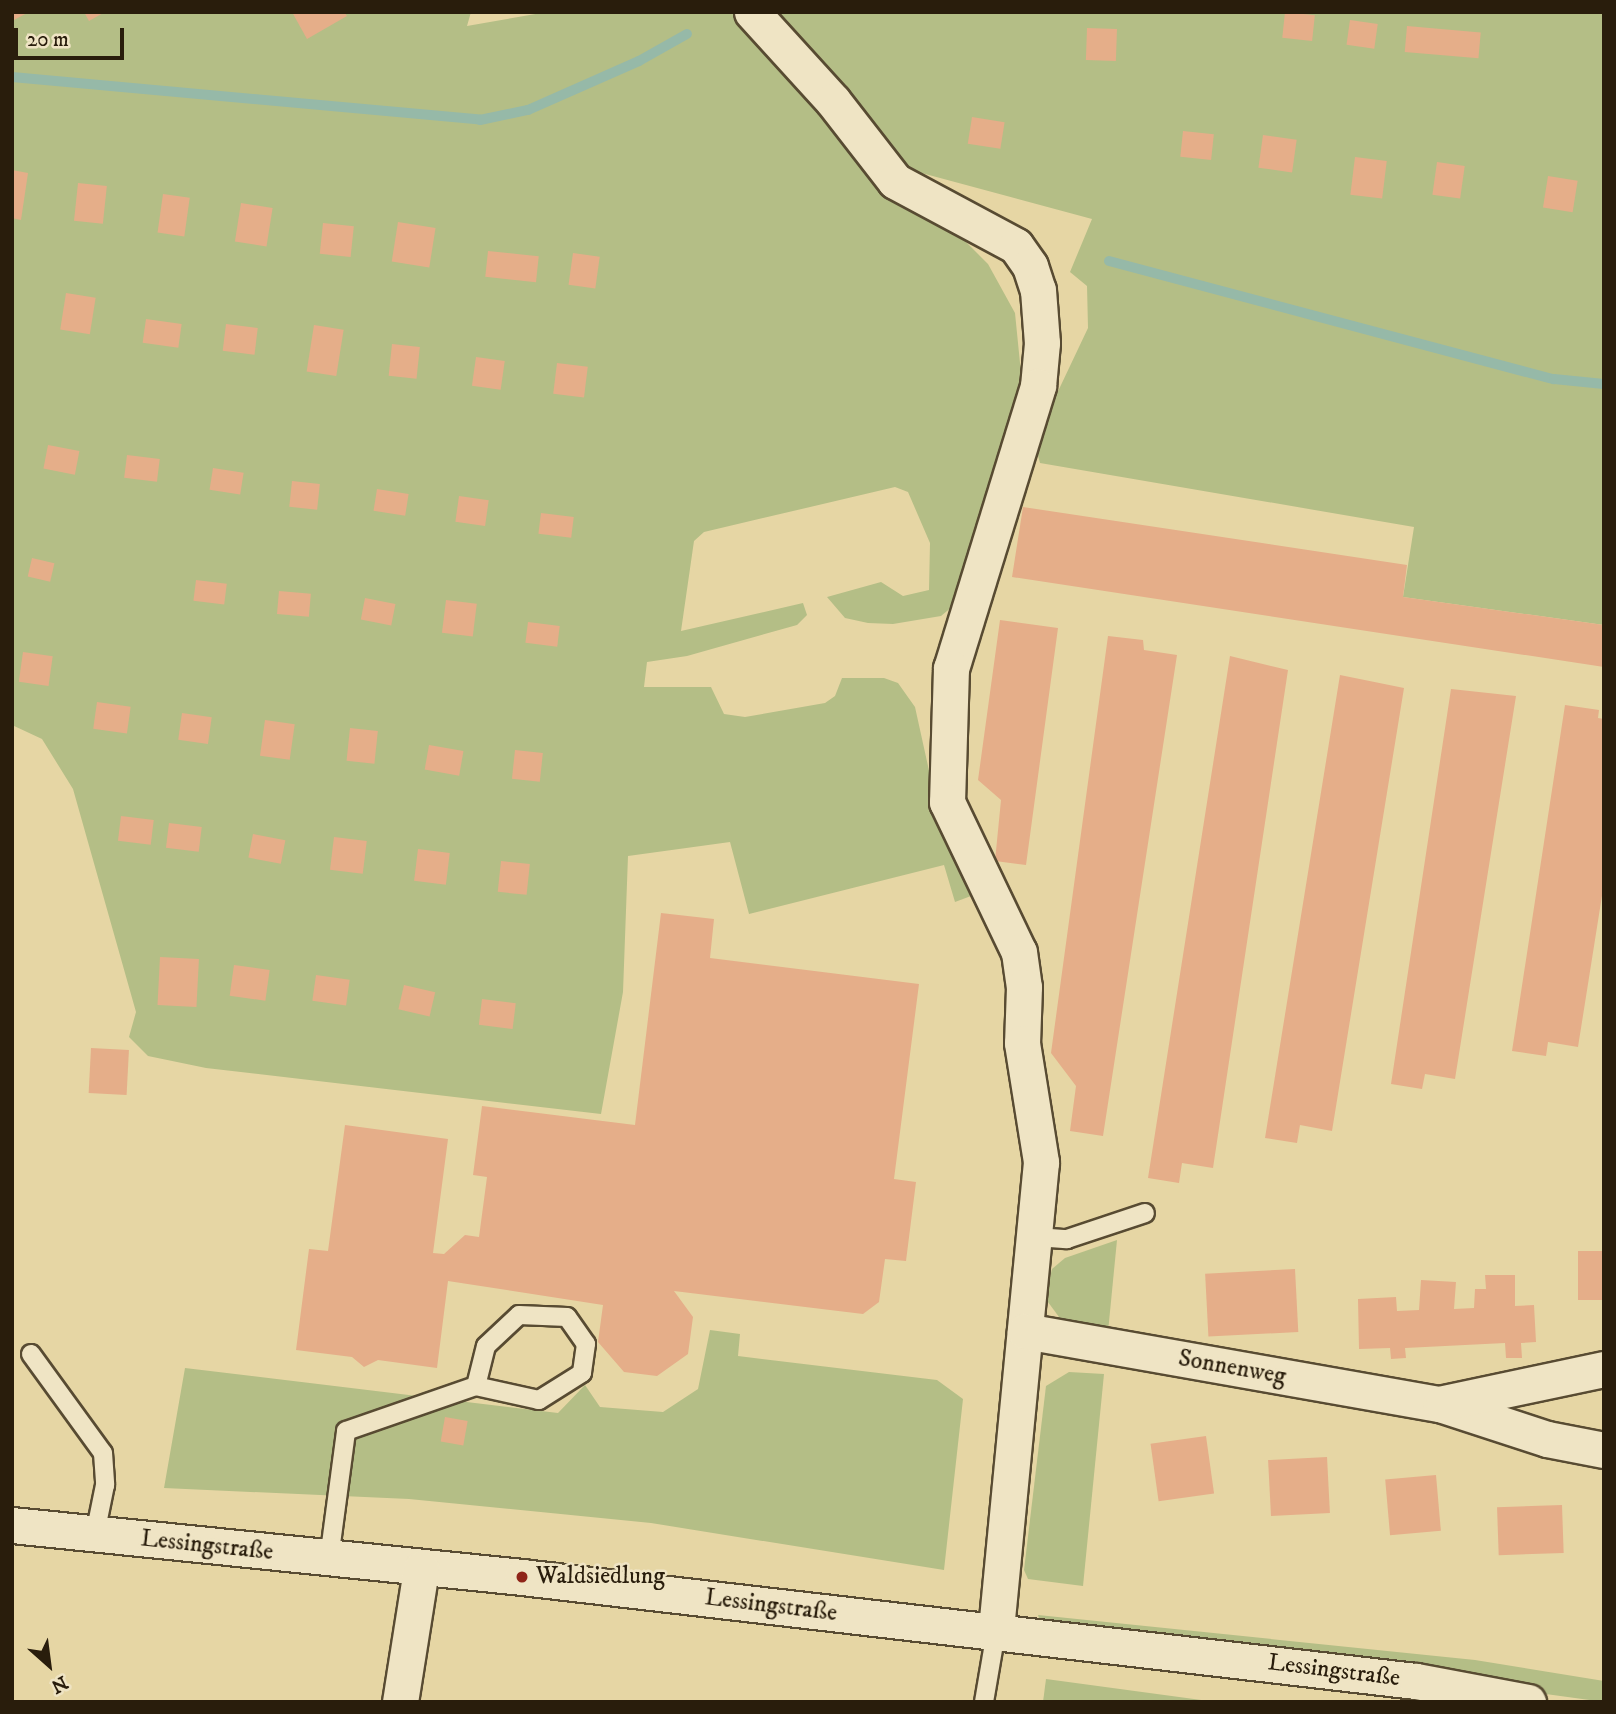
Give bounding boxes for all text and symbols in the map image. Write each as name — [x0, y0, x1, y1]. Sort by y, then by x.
scale bar — [18, 14, 128, 58]
text: 20 m — [27, 27, 69, 53]
street label: Sonnenweg — [1176, 1344, 1288, 1392]
street label: Lessingstraße — [139, 1525, 275, 1567]
place label: Waldsiedlung — [536, 1563, 665, 1591]
marker: Waldsiedlung — [514, 1569, 530, 1585]
street label: Lessingstraße — [703, 1584, 839, 1628]
north arrow — [14, 1630, 84, 1700]
street label: Lessingstraße — [1266, 1649, 1402, 1693]
text: N — [47, 1670, 71, 1698]

